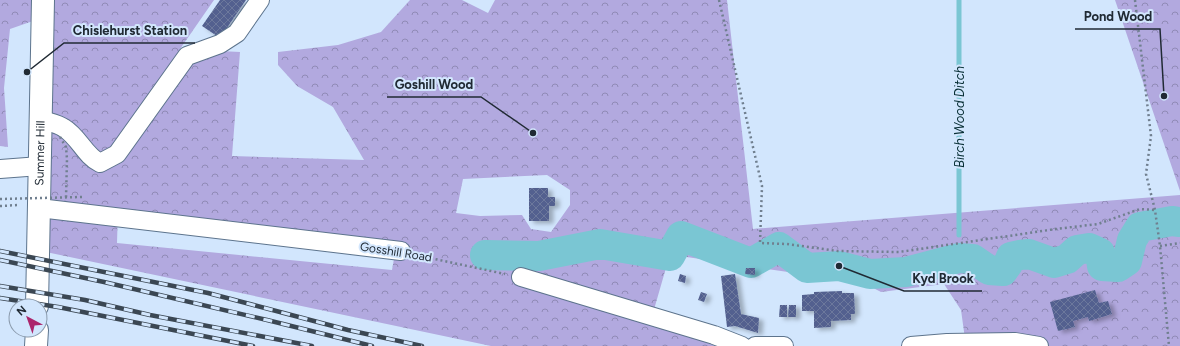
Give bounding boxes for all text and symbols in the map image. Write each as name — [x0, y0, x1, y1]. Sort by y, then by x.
callout: Pond Wood — [1075, 4, 1160, 29]
text: Pond Wood — [1084, 9, 1152, 24]
callout: Chislehurst Station — [64, 18, 195, 43]
text: Chislehurst Station — [73, 23, 187, 38]
water label: Birch Wood Ditch — [952, 66, 967, 168]
callout: Goshill Wood — [387, 72, 481, 97]
text: Goshill Wood — [395, 77, 473, 92]
street label: Summer Hill — [32, 120, 48, 186]
street label: Gosshill Road — [359, 239, 433, 265]
callout: Kyd Brook — [904, 266, 982, 291]
text: Kyd Brook — [912, 271, 974, 286]
north arrow — [8, 298, 48, 338]
text: N — [14, 303, 29, 319]

